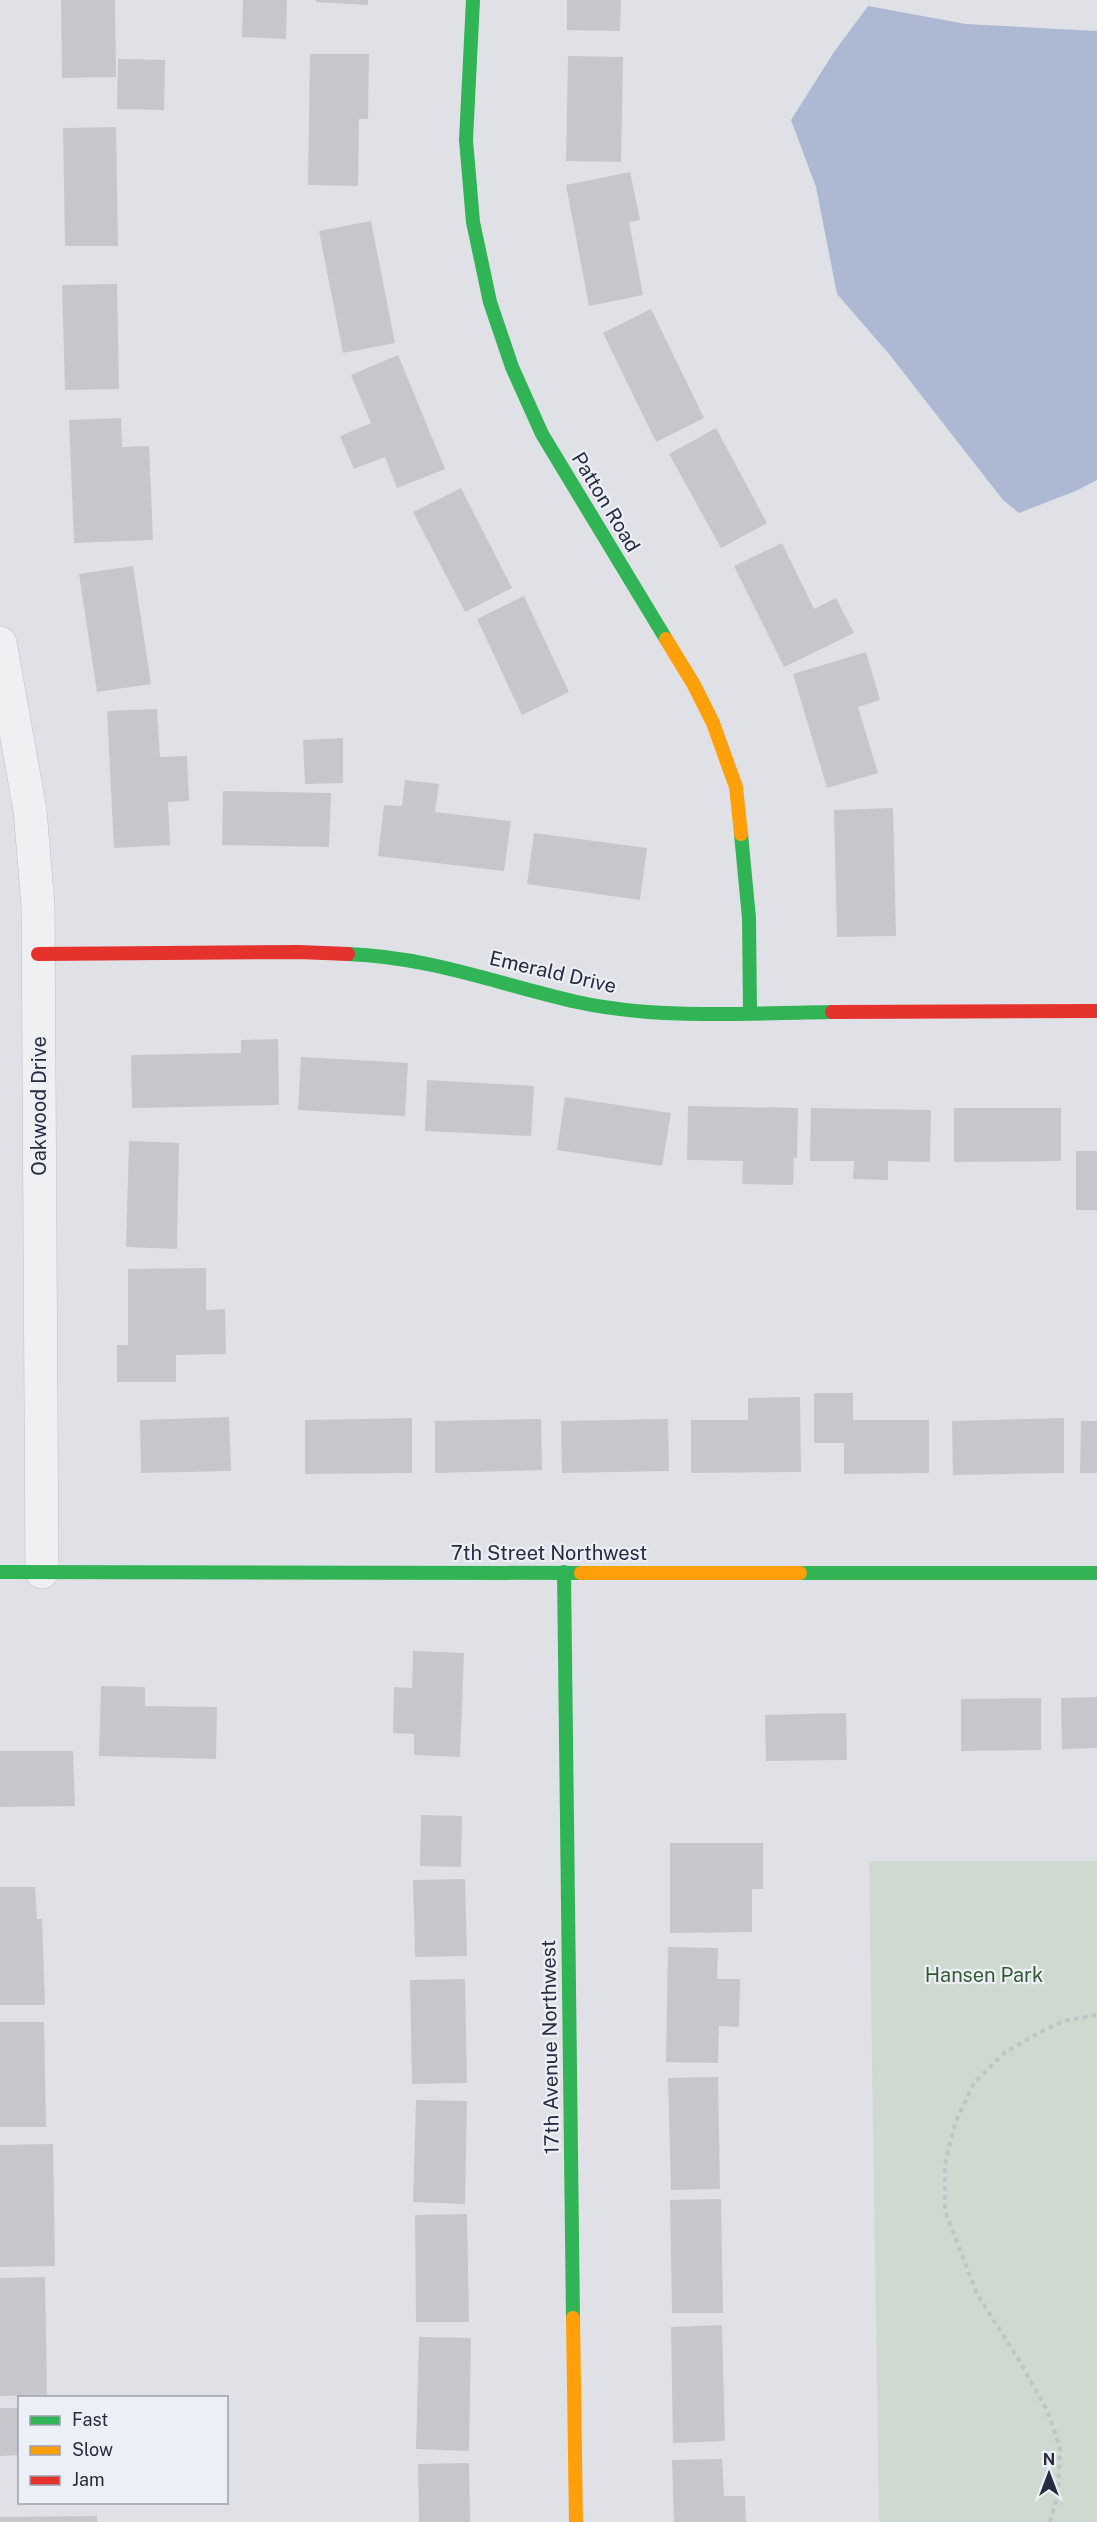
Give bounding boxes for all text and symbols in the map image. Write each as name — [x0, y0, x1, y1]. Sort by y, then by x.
street label: Patton Road — [567, 448, 645, 556]
street label: Emerald Drive — [487, 946, 619, 998]
street label: Oakwood Drive — [27, 1036, 51, 1176]
street label: 7th Street Northwest — [451, 1541, 647, 1565]
street label: 17th Avenue Northwest — [536, 1939, 564, 2155]
park label: Hansen Park — [925, 1963, 1043, 1987]
legend — [18, 2396, 228, 2504]
text: Fast — [72, 2409, 108, 2430]
text: Slow — [72, 2439, 113, 2460]
north arrow — [1019, 2444, 1079, 2504]
text: N — [1043, 2450, 1055, 2469]
text: Jam — [72, 2469, 105, 2490]

